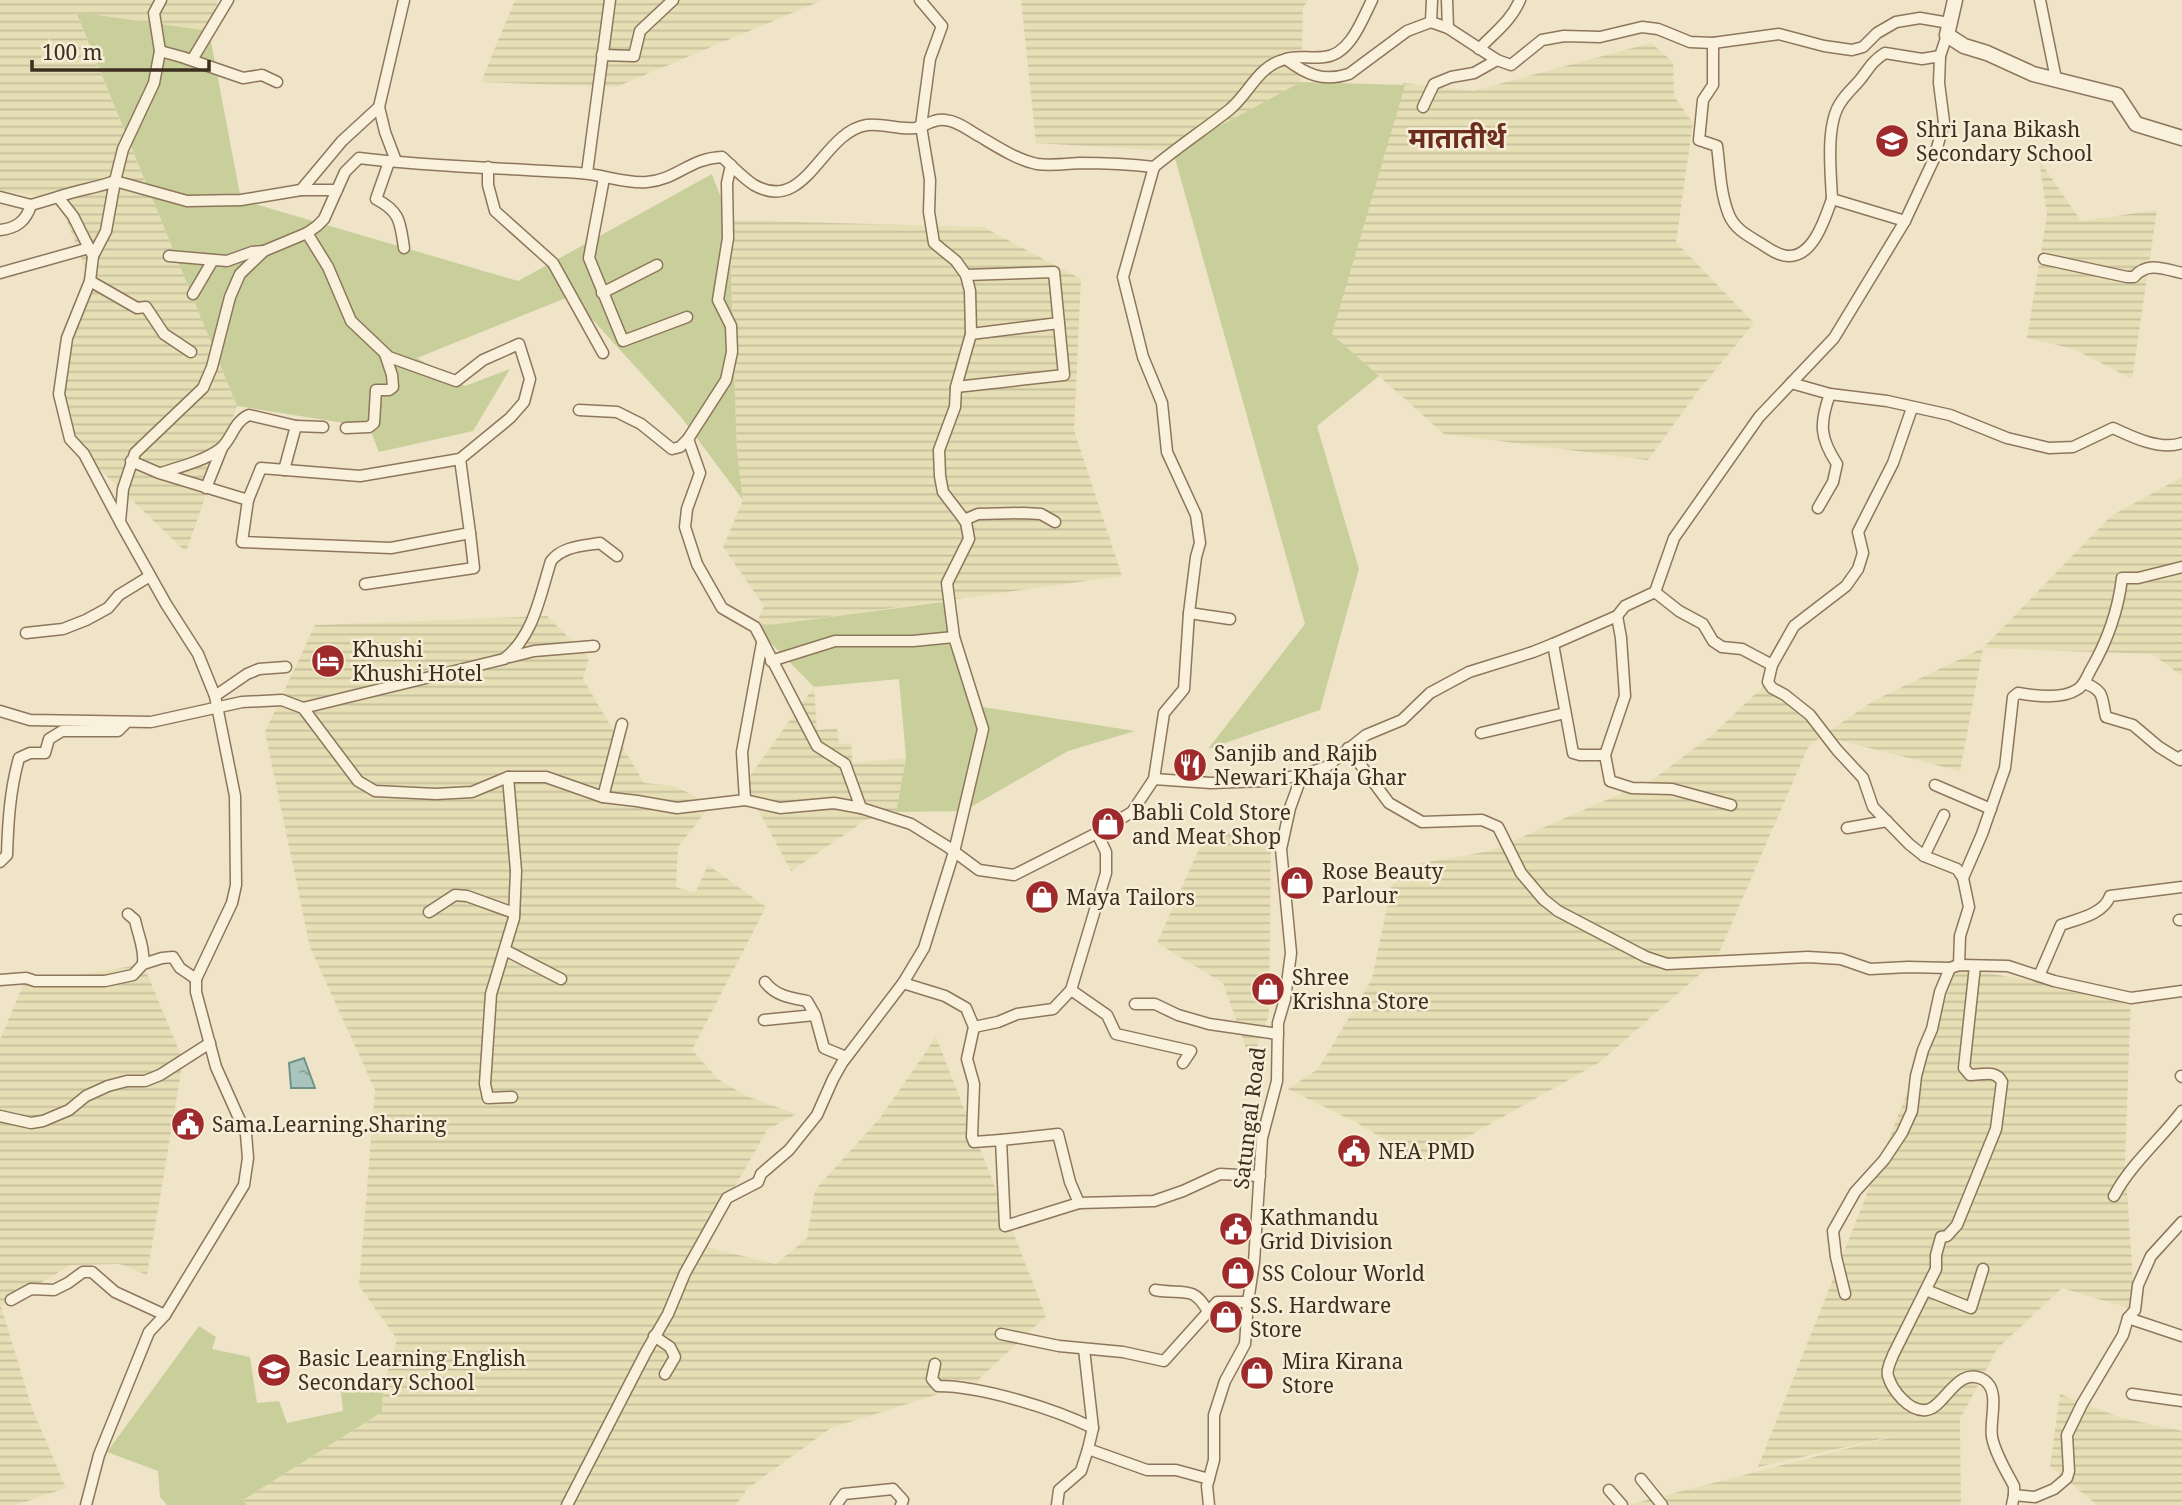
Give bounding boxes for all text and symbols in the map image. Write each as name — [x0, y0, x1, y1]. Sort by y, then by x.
scale bar — [32, 28, 208, 72]
text: 100 m — [42, 38, 103, 66]
place label: Shri Jana Bikash Secondary School — [1916, 115, 2093, 167]
district label: मातातीर्थ — [1408, 118, 1507, 156]
school or university icon: Shri Jana Bikash Secondary School — [1873, 122, 1911, 160]
place label: Khushi Khushi Hotel — [352, 635, 483, 687]
hotel icon: Khushi Khushi Hotel — [309, 642, 347, 680]
place label: Sanjib and Rajib Newari Khaja Ghar — [1214, 739, 1407, 791]
restaurant icon: Sanjib and Rajib Newari Khaja Ghar — [1171, 746, 1209, 784]
place label: Babli Cold Store and Meat Shop — [1132, 798, 1291, 850]
shop icon: Babli Cold Store and Meat Shop — [1089, 805, 1127, 843]
place label: Rose Beauty Parlour — [1322, 857, 1444, 909]
shop icon: Rose Beauty Parlour — [1278, 864, 1316, 902]
shop icon: Maya Tailors — [1023, 878, 1061, 916]
place label: Maya Tailors — [1066, 883, 1195, 911]
place label: Shree Krishna Store — [1292, 963, 1429, 1015]
shop icon: Shree Krishna Store — [1249, 970, 1287, 1008]
street label: Satungal Road — [1226, 1045, 1272, 1191]
public building icon: Sama.Learning.Sharing — [169, 1105, 207, 1143]
place label: Sama.Learning.Sharing — [212, 1110, 447, 1138]
public building icon: NEA PMD — [1335, 1132, 1373, 1170]
place label: NEA PMD — [1378, 1137, 1475, 1165]
place label: Kathmandu Grid Division — [1260, 1203, 1393, 1255]
public building icon: Kathmandu Grid Division — [1217, 1210, 1255, 1248]
shop icon: SS Colour World — [1219, 1254, 1257, 1292]
place label: SS Colour World — [1262, 1259, 1425, 1287]
place label: S.S. Hardware Store — [1250, 1291, 1391, 1343]
shop icon: S.S. Hardware Store — [1207, 1298, 1245, 1336]
place label: Basic Learning English Secondary School — [298, 1344, 526, 1396]
place label: Mira Kirana Store — [1282, 1347, 1403, 1399]
school or university icon: Basic Learning English Secondary School — [255, 1351, 293, 1389]
shop icon: Mira Kirana Store — [1238, 1354, 1276, 1392]

